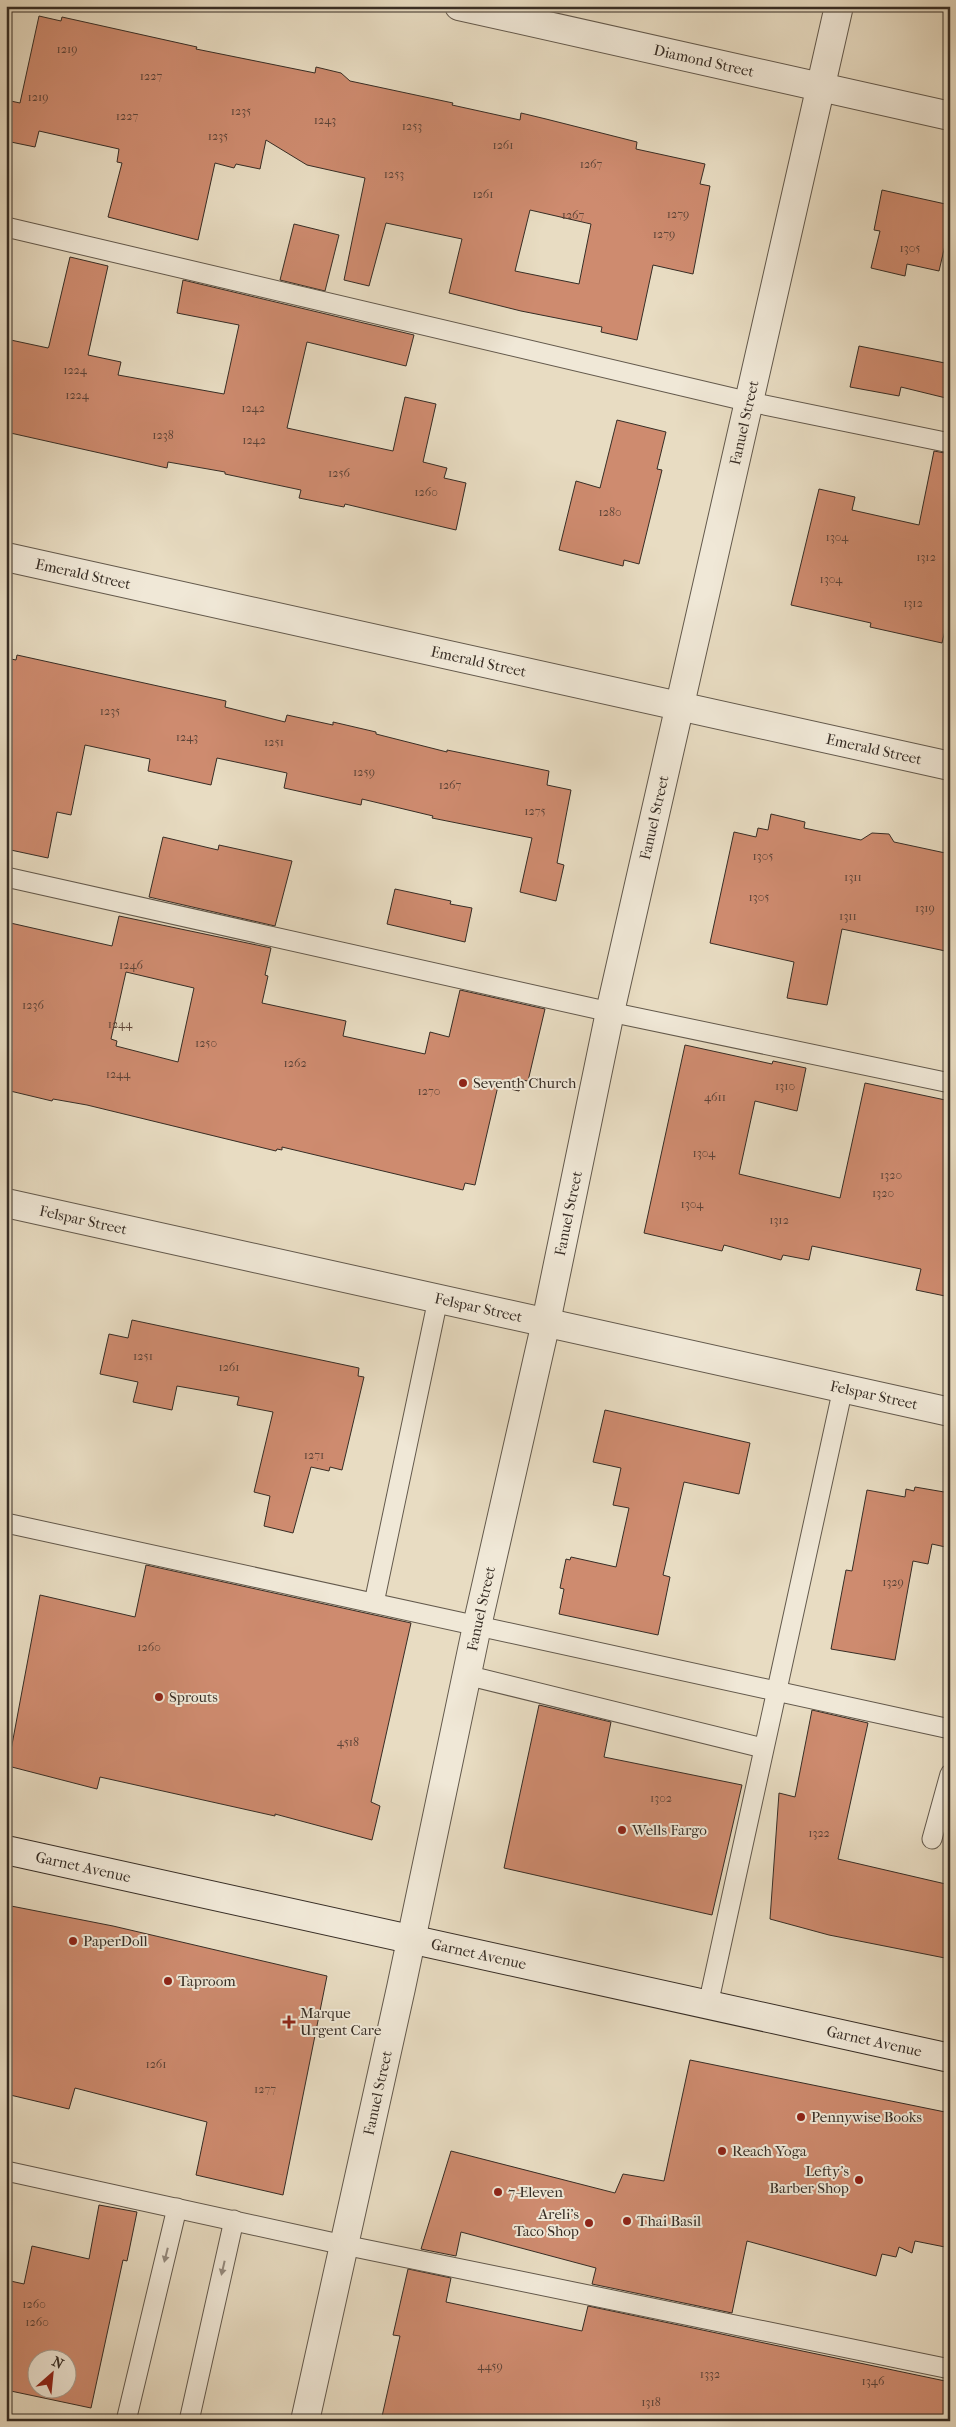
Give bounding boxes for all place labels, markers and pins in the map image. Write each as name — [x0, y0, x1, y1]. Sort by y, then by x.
place label: Seventh Church — [473, 1074, 577, 1092]
marker: Seventh Church — [457, 1077, 469, 1089]
place label: Sprouts — [169, 1688, 218, 1706]
marker: Sprouts — [153, 1691, 165, 1703]
place label: Wells Fargo — [631, 1821, 707, 1839]
marker: Wells Fargo — [616, 1824, 628, 1836]
place label: PaperDoll — [83, 1932, 148, 1950]
marker: PaperDoll — [67, 1935, 79, 1947]
place label: Taproom — [178, 1972, 236, 1990]
marker: Taproom — [162, 1975, 174, 1987]
place label: Marque Urgent Care — [300, 2004, 382, 2039]
marker: Marque Urgent Care — [282, 2015, 296, 2029]
place label: Pennywise Books — [811, 2108, 922, 2126]
marker: Pennywise Books — [795, 2111, 807, 2123]
place label: Reach Yoga — [732, 2142, 808, 2160]
marker: Reach Yoga — [716, 2145, 728, 2157]
place label: Lefty's Barber Shop — [769, 2162, 849, 2197]
marker: Lefty's Barber Shop — [853, 2174, 865, 2186]
place label: 7-Eleven — [508, 2183, 563, 2201]
marker: 7-Eleven — [492, 2186, 504, 2198]
place label: Areli's Taco Shop — [514, 2205, 579, 2240]
place label: Thai Basil — [637, 2212, 701, 2230]
marker: Thai Basil — [621, 2215, 633, 2227]
marker: Areli's Taco Shop — [583, 2217, 595, 2229]

